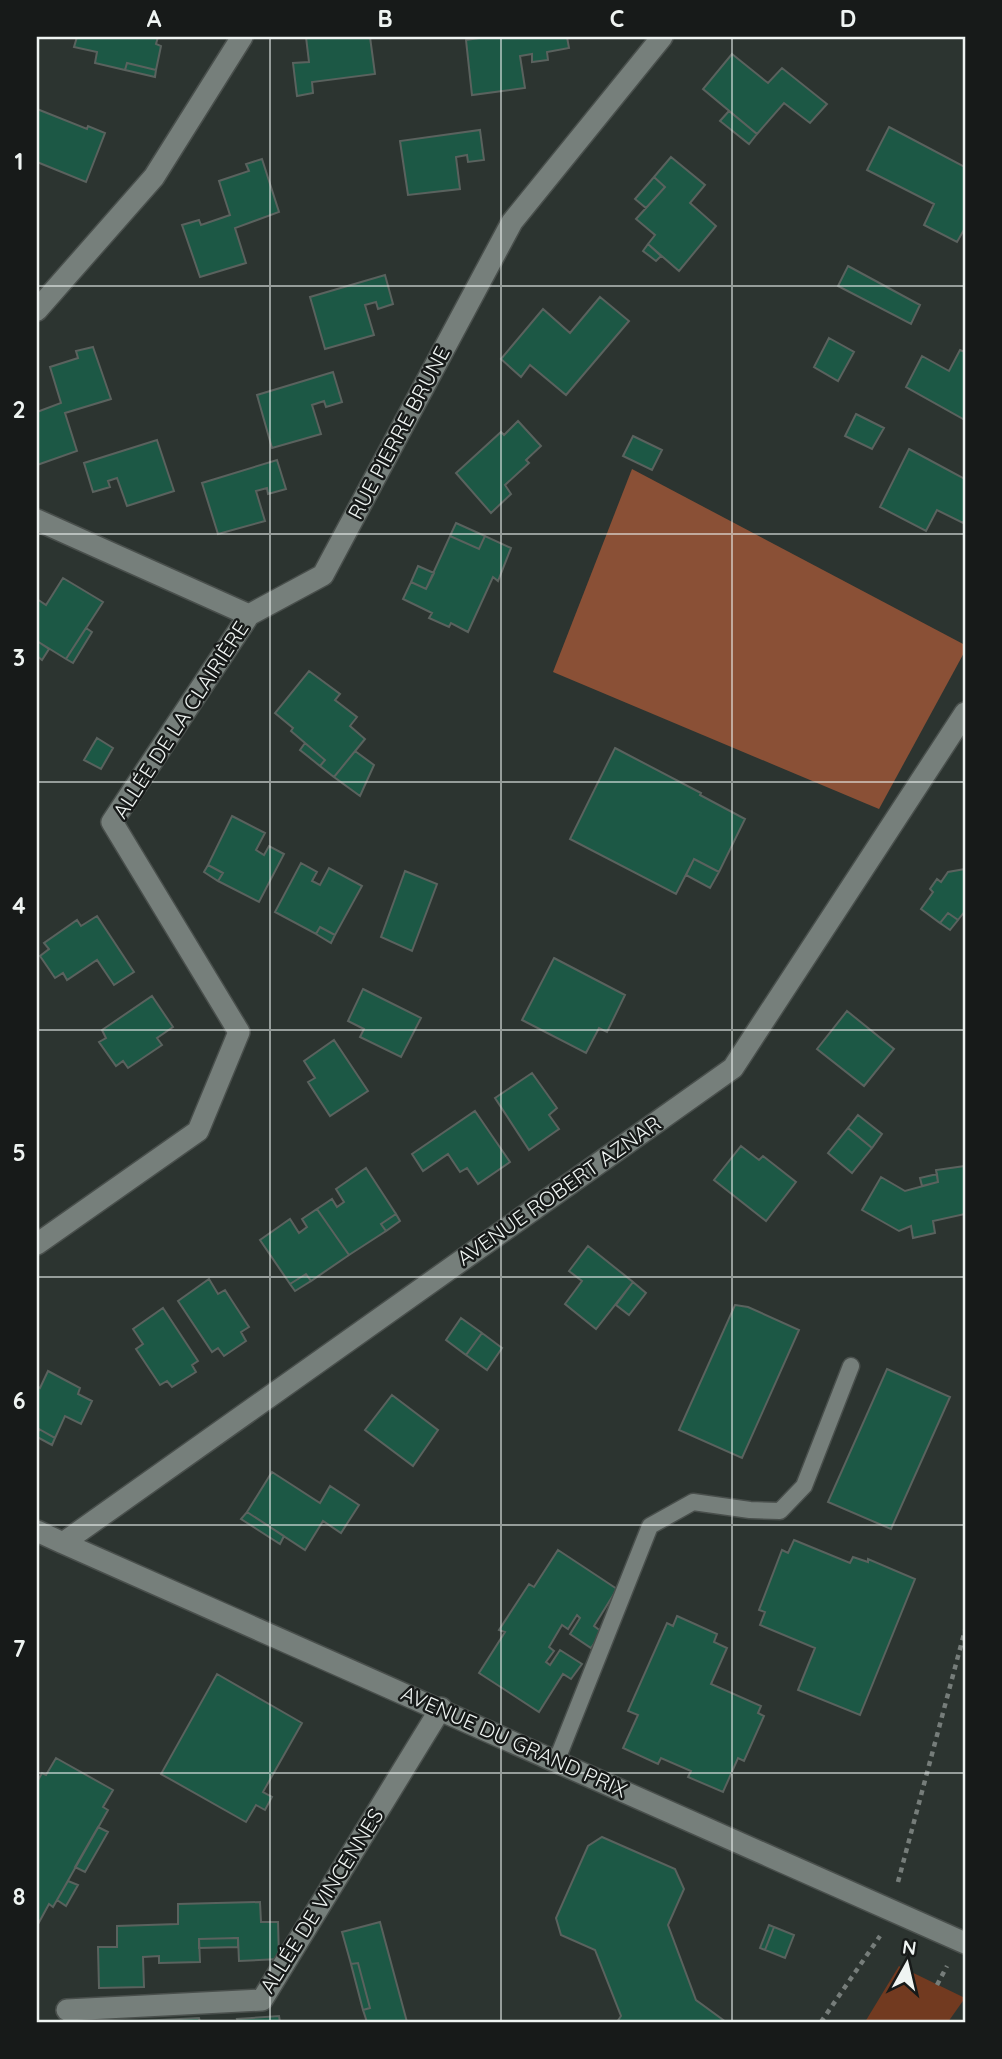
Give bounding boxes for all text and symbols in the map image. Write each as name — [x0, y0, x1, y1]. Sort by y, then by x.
text: A — [147, 4, 162, 33]
text: B — [377, 4, 393, 33]
text: C — [610, 4, 624, 33]
text: D — [840, 4, 856, 33]
text: 1 — [15, 147, 23, 176]
street label: RUE PIERRE BRUNE — [342, 342, 455, 523]
text: 2 — [12, 395, 26, 424]
street label: ALLÉE DE LA CLAIRIÈRE — [107, 616, 254, 823]
text: 3 — [13, 643, 25, 672]
text: 4 — [12, 891, 26, 920]
street label: AVENUE ROBERT AZNAR — [451, 1110, 666, 1271]
text: 5 — [12, 1138, 26, 1167]
text: 6 — [13, 1386, 25, 1415]
text: 7 — [13, 1634, 26, 1663]
street label: AVENUE DU GRAND PRIX — [398, 1680, 631, 1803]
street label: ALLÉE DE VINCENNES — [254, 1803, 389, 1998]
text: 8 — [13, 1882, 25, 1911]
north arrow — [872, 1930, 942, 2000]
text: N — [901, 1934, 918, 1960]

